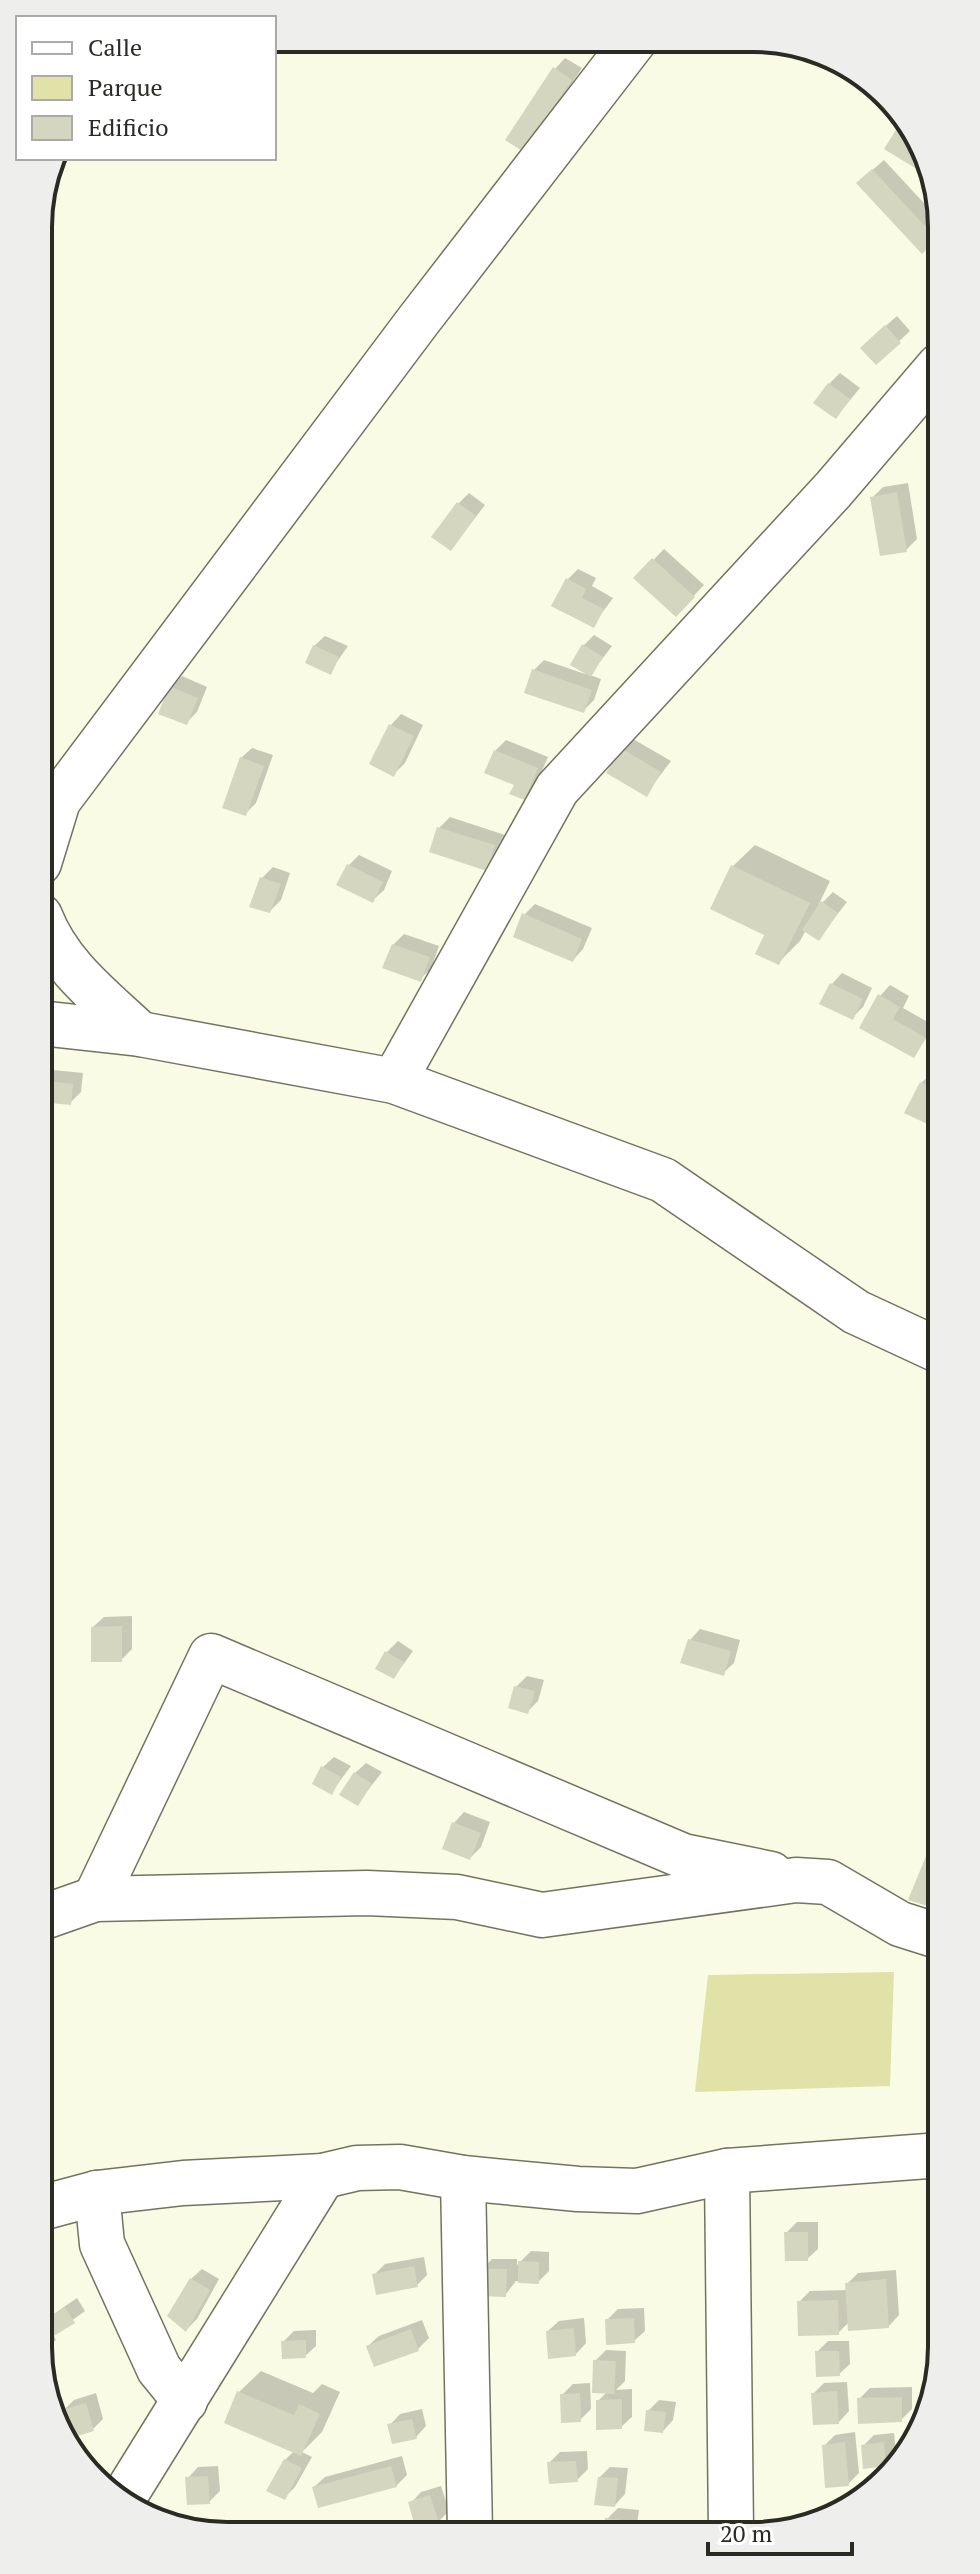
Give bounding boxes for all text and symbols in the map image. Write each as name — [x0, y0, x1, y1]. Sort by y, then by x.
legend — [16, 16, 276, 160]
text: Calle — [88, 31, 142, 63]
text: Parque — [88, 71, 163, 103]
text: Edificio — [88, 111, 169, 143]
scale bar — [708, 2506, 852, 2556]
text: 20 m — [720, 2517, 772, 2549]

